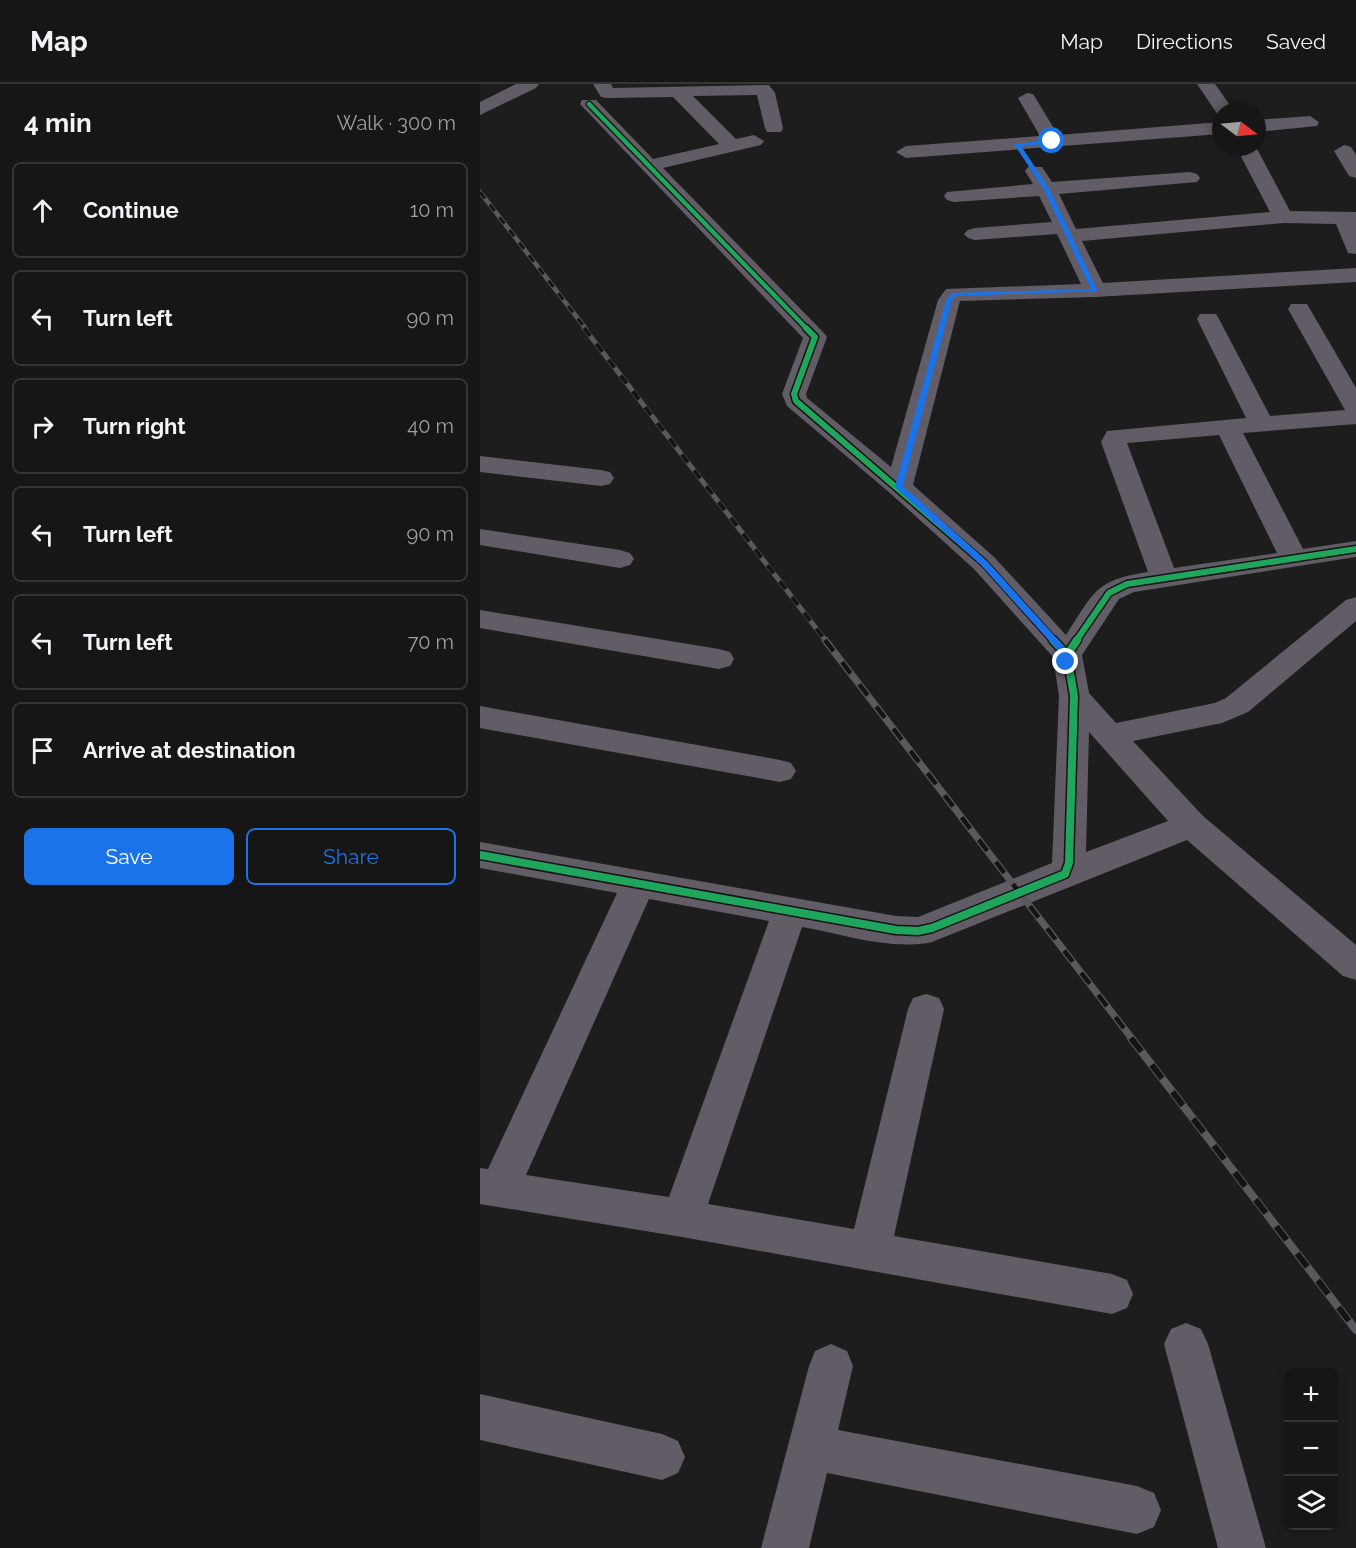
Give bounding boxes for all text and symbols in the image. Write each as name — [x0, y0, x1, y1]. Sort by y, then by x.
text: Map — [30, 25, 88, 58]
text: Map — [1060, 29, 1103, 54]
text: Directions — [1136, 29, 1233, 54]
text: Saved — [1266, 29, 1326, 54]
north arrow — [1212, 102, 1266, 156]
text: 4 min — [24, 108, 92, 138]
text: Walk · 300 m — [337, 111, 456, 135]
route start — [1038, 127, 1064, 153]
icon: ahead — [26, 194, 59, 227]
text: Continue — [83, 197, 179, 223]
text: 10 m — [410, 198, 454, 222]
icon: left — [26, 302, 59, 335]
text: Turn left — [83, 305, 173, 331]
text: 90 m — [407, 306, 454, 330]
icon: right — [26, 410, 59, 443]
text: Turn right — [83, 413, 186, 439]
text: 40 m — [407, 414, 454, 438]
icon: left — [26, 518, 59, 551]
text: Turn left — [83, 521, 173, 547]
text: 90 m — [407, 522, 454, 546]
icon: left — [26, 626, 59, 659]
text: Turn left — [83, 629, 173, 655]
text: 70 m — [408, 630, 454, 654]
route end — [1052, 648, 1078, 674]
icon: arrive — [26, 734, 59, 767]
text: Arrive at destination — [83, 737, 296, 763]
button: Save — [24, 828, 234, 885]
button: Share — [246, 828, 456, 885]
map controls — [1284, 1368, 1338, 1530]
button: + — [1284, 1368, 1338, 1422]
button: − — [1284, 1422, 1338, 1476]
button: layers — [1284, 1476, 1338, 1530]

